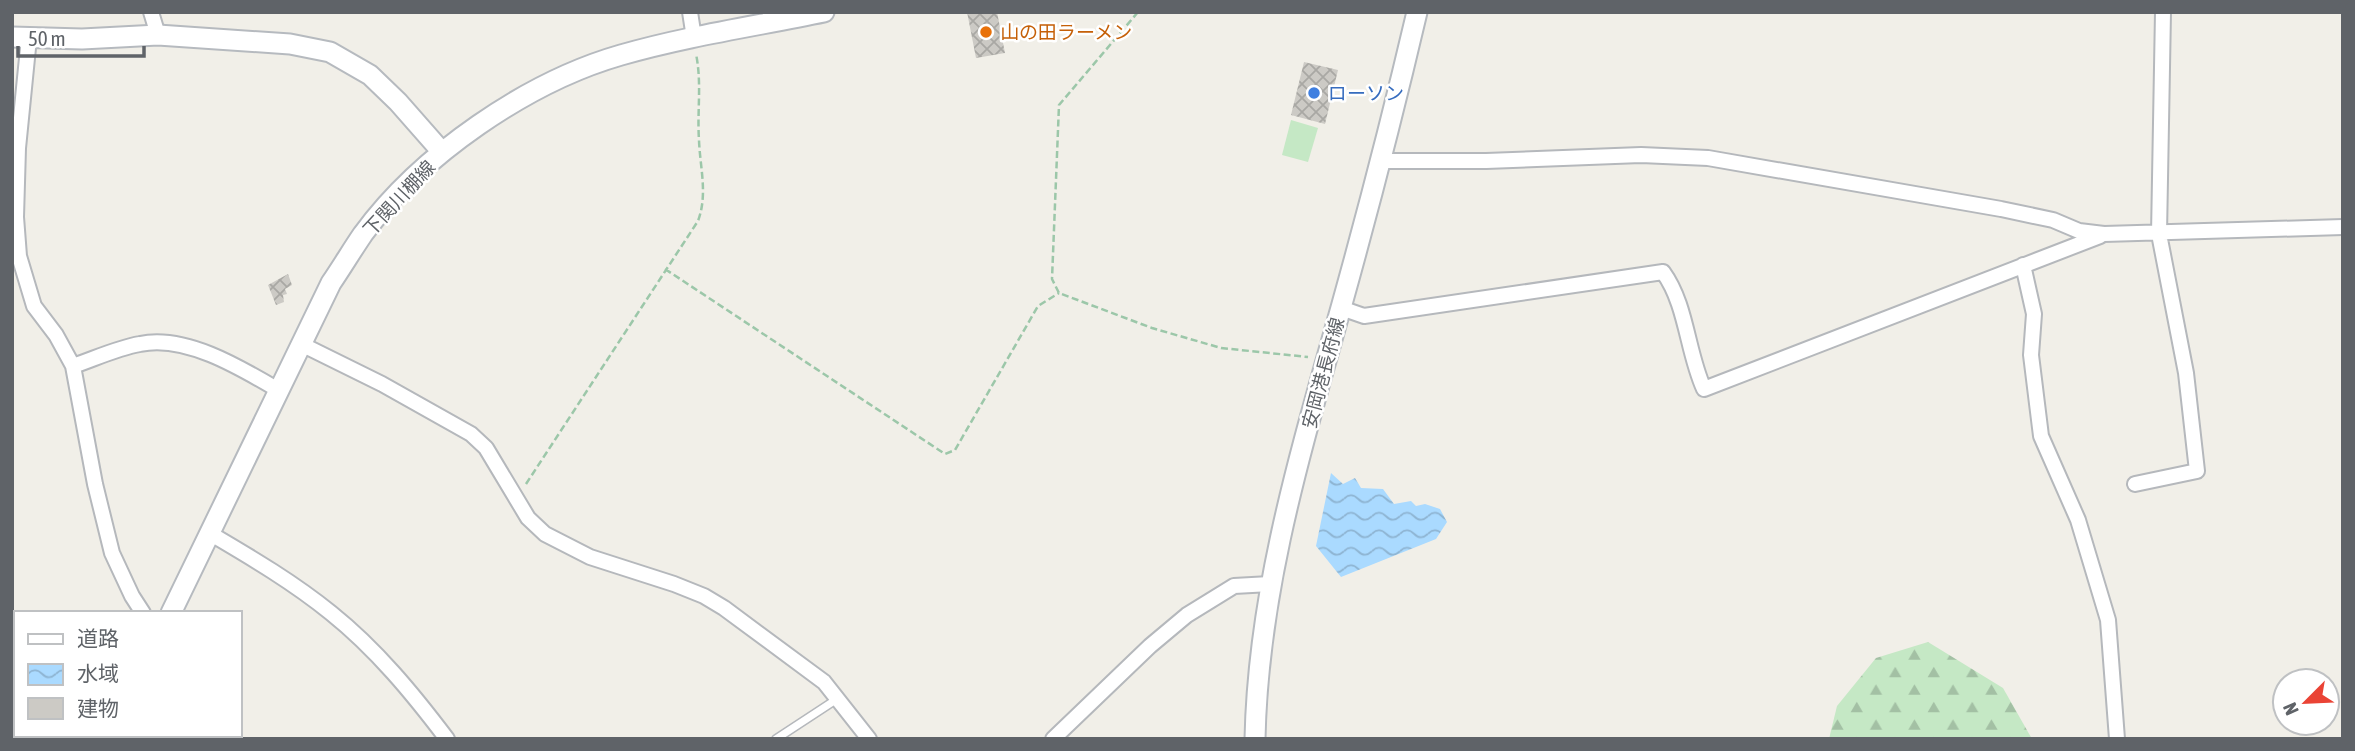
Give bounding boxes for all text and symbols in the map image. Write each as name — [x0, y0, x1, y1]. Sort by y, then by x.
scale bar — [18, 14, 144, 58]
place label: 山の田ラーメン — [1000, 21, 1132, 43]
marker: 山の田ラーメン — [978, 24, 994, 40]
text: 50 m — [28, 26, 66, 50]
place label: ローソン — [1328, 82, 1404, 104]
marker: ローソン — [1306, 85, 1322, 101]
street label: 下関川棚線 — [359, 156, 439, 240]
street label: 安岡港長府線 — [1298, 315, 1348, 431]
legend — [14, 611, 242, 737]
text: 道路 — [77, 626, 119, 650]
text: 水域 — [77, 661, 119, 685]
north arrow — [2271, 667, 2341, 737]
text: 建物 — [77, 696, 119, 720]
text: N — [2278, 699, 2303, 719]

